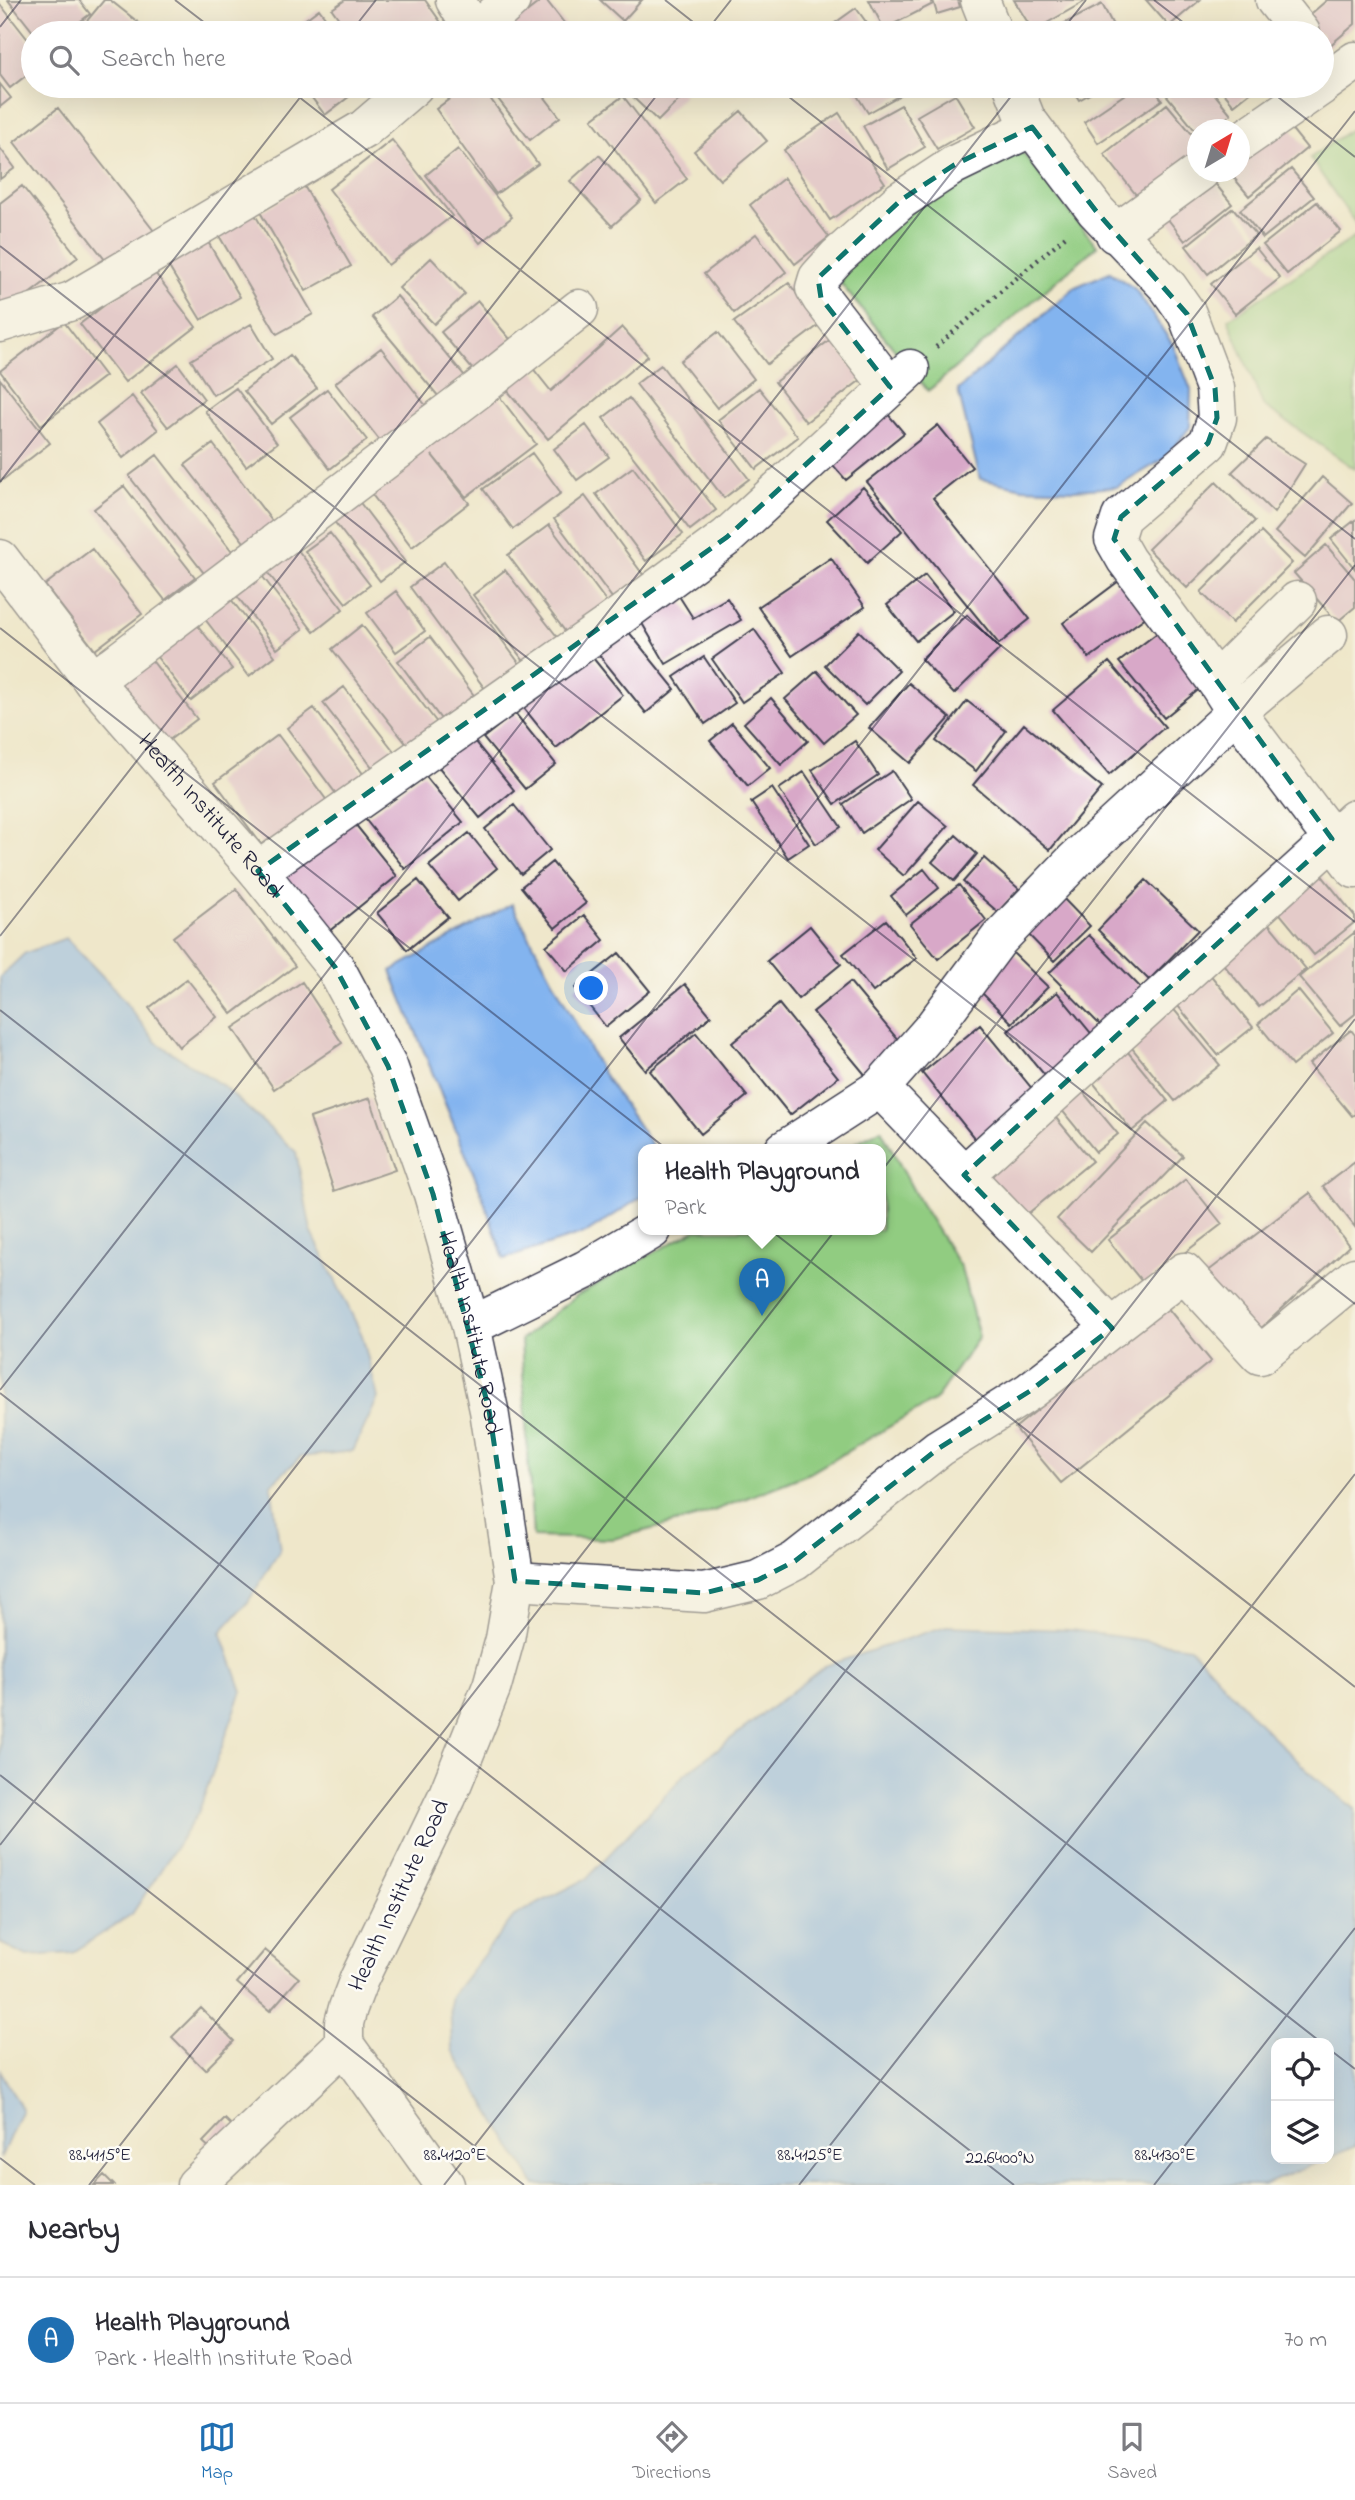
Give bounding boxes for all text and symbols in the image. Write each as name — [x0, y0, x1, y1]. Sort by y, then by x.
search box — [21, 21, 1334, 98]
icon: search — [45, 41, 83, 79]
text: Search here — [101, 41, 226, 79]
north arrow — [1187, 119, 1250, 182]
street label: Health Institute Road — [129, 726, 291, 907]
your location — [574, 971, 608, 1005]
popup — [638, 1144, 886, 1235]
text: Health Playground — [665, 1154, 859, 1192]
text: Park — [665, 1192, 706, 1225]
street label: Health Institute Road — [427, 1227, 510, 1438]
pin: A — [739, 1258, 785, 1316]
street label: Health Institute Road — [340, 1794, 460, 1998]
map controls — [1271, 2038, 1334, 2164]
button: locate — [1271, 2038, 1334, 2101]
button: layers — [1271, 2101, 1334, 2164]
text: 88.4115°E — [69, 2143, 131, 2169]
text: 88.4120°E — [424, 2143, 486, 2169]
text: 88.4125°E — [777, 2143, 843, 2169]
text: 88.4130°E — [1134, 2143, 1196, 2169]
text: 22.6400°N — [965, 2146, 1035, 2172]
text: Nearby — [28, 2209, 120, 2253]
text: Health Playground — [95, 2305, 290, 2343]
text: A — [44, 2324, 58, 2357]
text: 70 m — [1284, 2324, 1327, 2357]
text: Park · Health Institute Road — [95, 2343, 352, 2376]
tab: Map — [198, 2418, 236, 2487]
tab: Directions — [632, 2418, 711, 2487]
tab: Saved — [1107, 2418, 1157, 2487]

